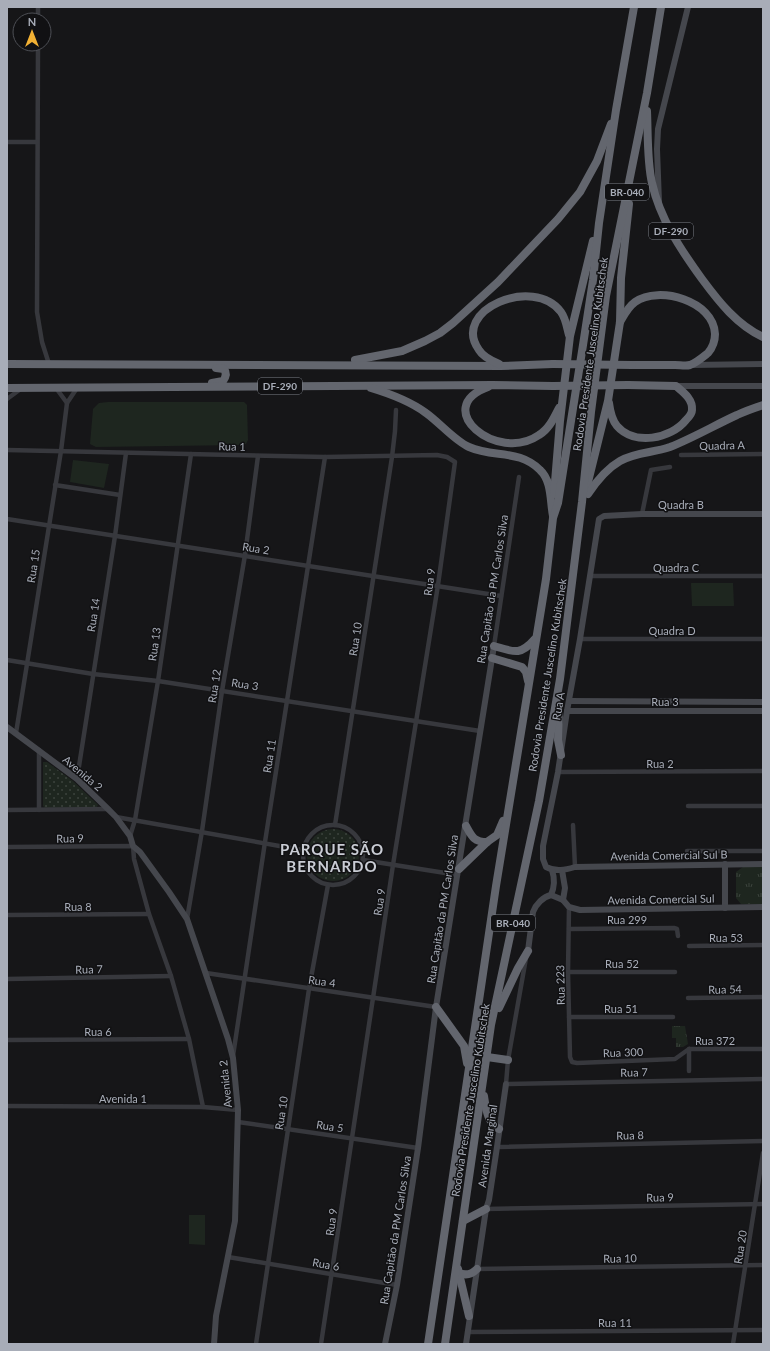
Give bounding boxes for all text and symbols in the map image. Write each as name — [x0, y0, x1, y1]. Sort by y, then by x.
north arrow — [12, 12, 52, 52]
text: N — [28, 15, 36, 28]
road number: BR-040 — [605, 184, 649, 200]
road number: DF-290 — [649, 223, 693, 239]
street label: Rodovia Presidente Juscelino Kubitschek — [570, 256, 610, 452]
road number: DF-290 — [258, 378, 302, 394]
street label: Quadra A — [699, 438, 746, 452]
street label: Rua 1 — [218, 439, 246, 453]
street label: Quadra B — [658, 498, 704, 511]
street label: Rua Capitão da PM Carlos Silva — [474, 514, 510, 664]
street label: Rua 2 — [241, 539, 271, 557]
street label: Rua 15 — [24, 548, 42, 584]
street label: Quadra C — [653, 561, 700, 574]
street label: Rua 9 — [421, 567, 437, 597]
street label: Rodovia Presidente Juscelino Kubitschek — [525, 577, 569, 773]
street label: Rua 14 — [84, 597, 102, 633]
street label: Rua 10 — [346, 621, 364, 657]
street label: Quadra D — [648, 624, 696, 637]
street label: Rua 13 — [145, 626, 163, 662]
street label: Rua 12 — [205, 668, 223, 704]
street label: Rua 3 — [230, 675, 260, 693]
street label: Rua A — [549, 690, 567, 721]
street label: Rua 3 — [651, 695, 679, 708]
street label: Rua 11 — [260, 738, 278, 774]
street label: Avenida 2 — [60, 753, 106, 793]
street label: Rua 2 — [646, 757, 674, 770]
street label: Rua 9 — [56, 831, 84, 845]
street label: Rua Capitão da PM Carlos Silva — [424, 834, 460, 984]
district label: PARQUE SÃO BERNARDO — [280, 840, 384, 875]
street label: Avenida Comercial Sul B — [610, 847, 728, 863]
street label: Rua 9 — [370, 887, 388, 917]
street label: Avenida Comercial Sul — [607, 892, 715, 906]
street label: Rua 8 — [64, 900, 92, 913]
street label: Rua 299 — [607, 913, 647, 926]
road number: BR-040 — [491, 915, 535, 931]
street label: Rua 53 — [709, 931, 743, 944]
street label: Rua 52 — [605, 957, 639, 970]
street label: Rua 7 — [75, 962, 103, 976]
street label: Rua 223 — [553, 965, 567, 1005]
street label: Rua 4 — [307, 973, 337, 989]
street label: Rua 54 — [708, 982, 743, 996]
street label: Rodovia Presidente Juscelino Kubitschek — [448, 1002, 492, 1198]
street label: Rua 51 — [604, 1002, 638, 1015]
street label: Rua 6 — [84, 1025, 112, 1038]
street label: Rua 372 — [695, 1034, 735, 1047]
street label: Rua 300 — [603, 1045, 644, 1059]
street label: Avenida 2 — [216, 1059, 234, 1109]
street label: Rua 7 — [620, 1065, 648, 1079]
street label: Avenida 1 — [99, 1092, 147, 1105]
street label: Rua 10 — [272, 1095, 290, 1131]
street label: Avenida Marginal — [475, 1104, 499, 1188]
street label: Rua 5 — [315, 1117, 345, 1135]
street label: Rua 8 — [616, 1128, 644, 1142]
street label: Rua Capitão da PM Carlos Silva — [377, 1155, 413, 1305]
street label: Rua 9 — [646, 1190, 674, 1204]
street label: Rua 9 — [323, 1207, 339, 1237]
street label: Rua 20 — [731, 1229, 749, 1265]
street label: Rua 10 — [603, 1251, 638, 1265]
street label: Rua 6 — [311, 1255, 341, 1273]
street label: Rua 11 — [598, 1316, 632, 1329]

